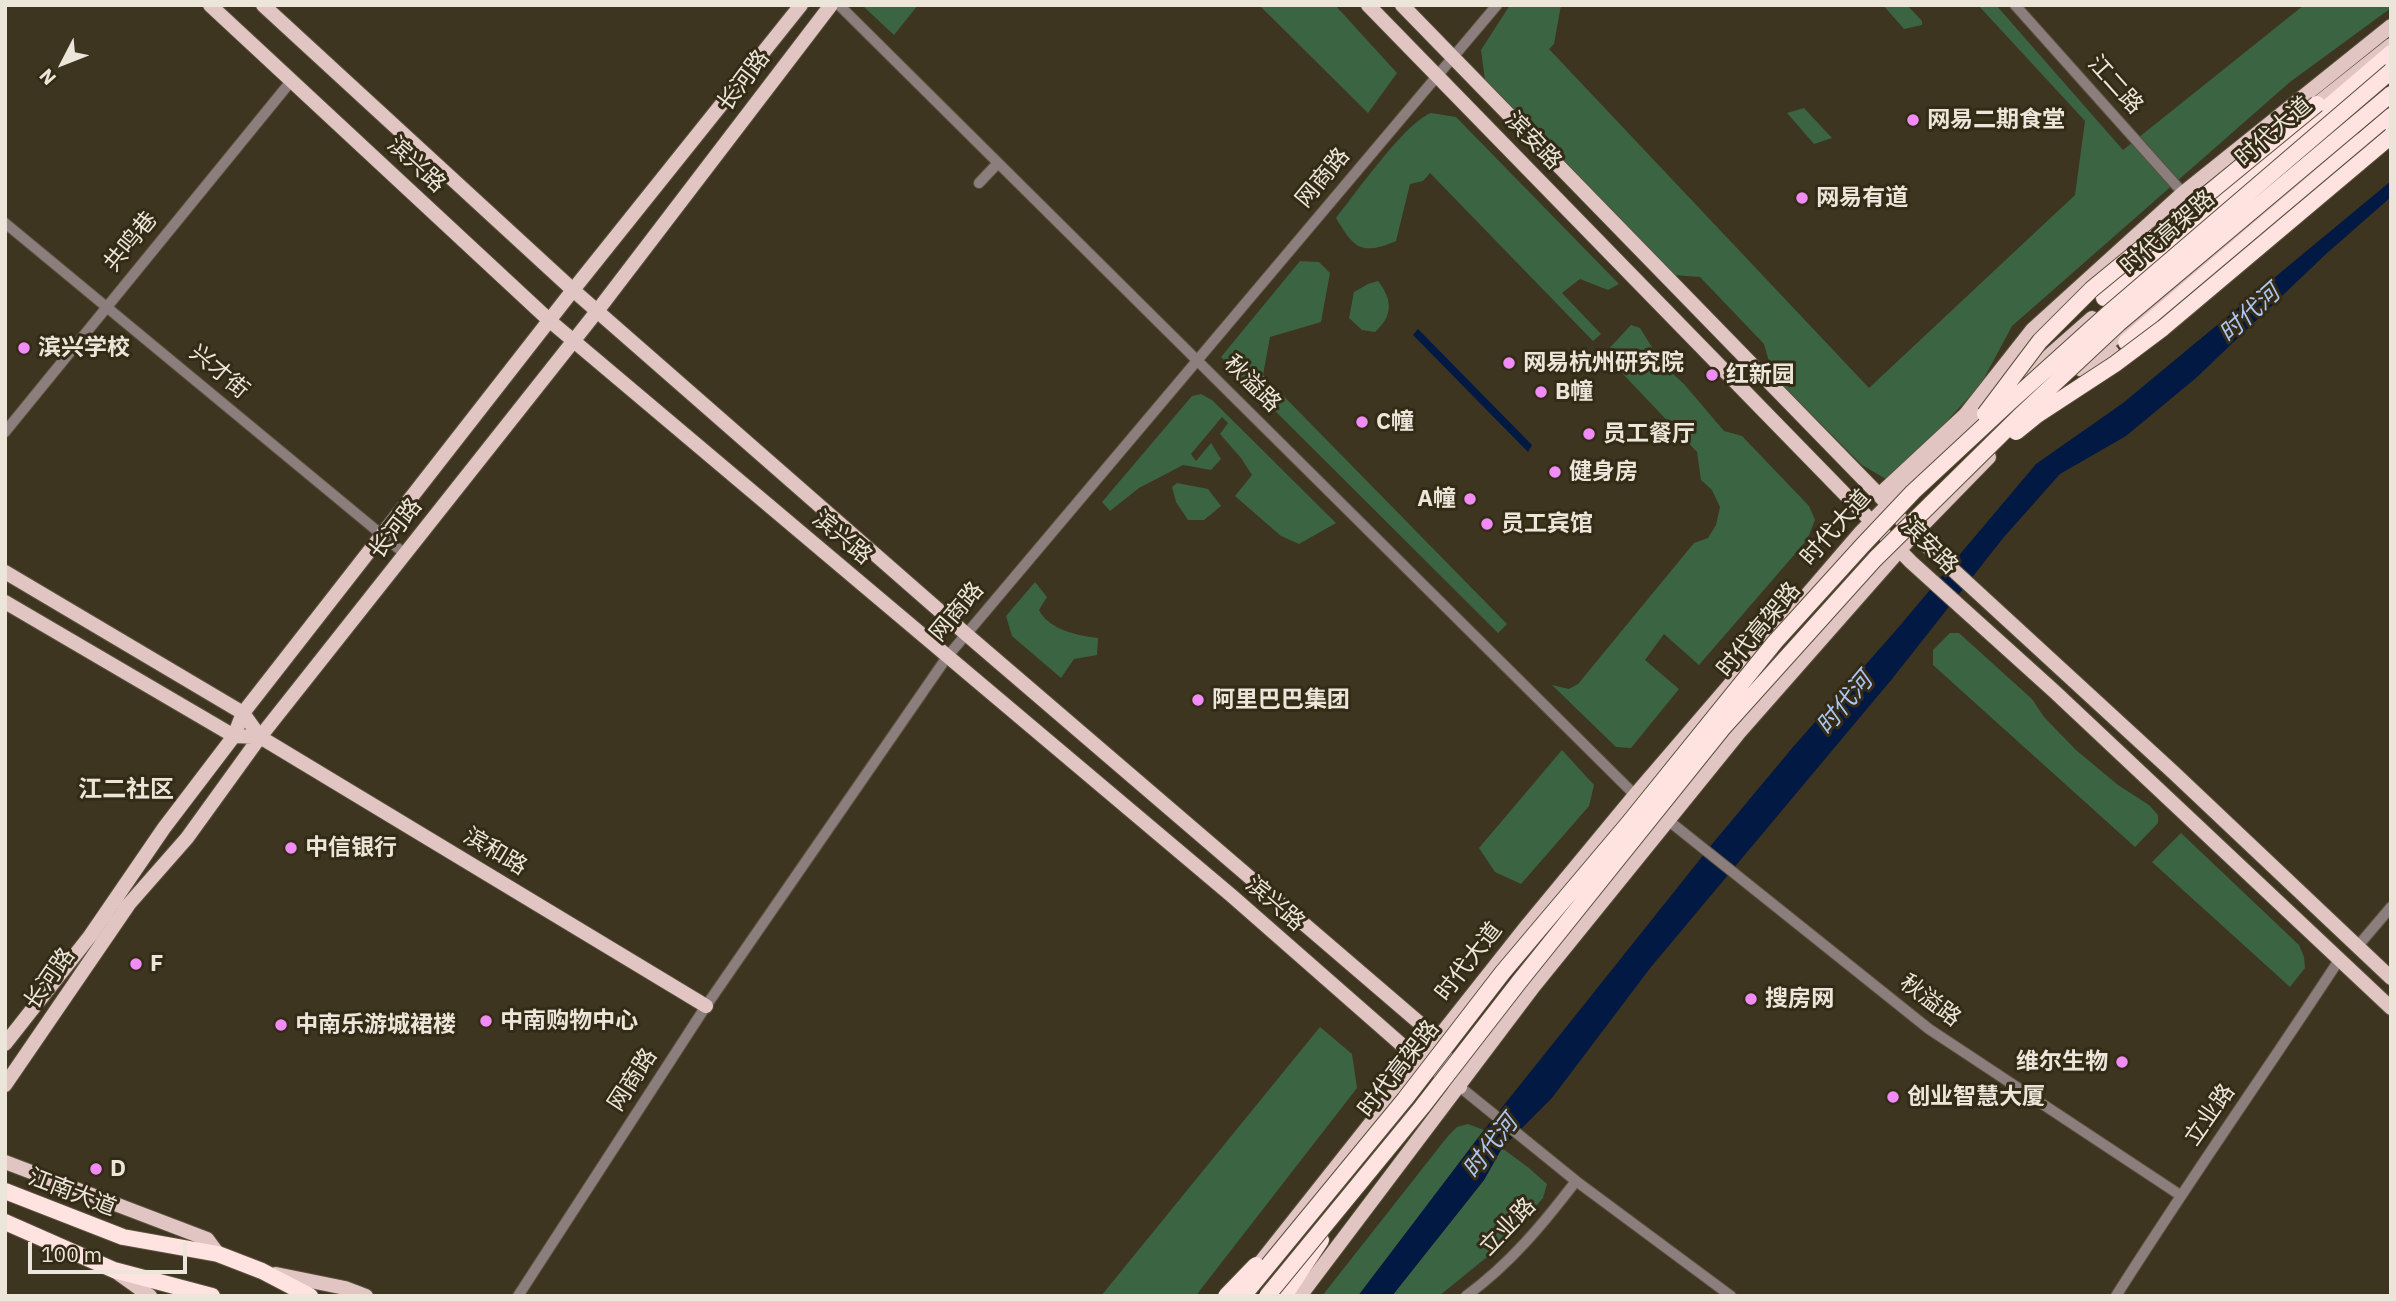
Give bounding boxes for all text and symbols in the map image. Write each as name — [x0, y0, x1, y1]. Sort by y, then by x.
north arrow — [28, 28, 98, 98]
street label: 长河路 — [712, 45, 776, 117]
street label: 江二路 — [2082, 50, 2148, 120]
text: N — [34, 64, 61, 90]
street label: 时代大道 — [2230, 91, 2318, 173]
place label: 网易二期食堂 — [1927, 106, 2065, 134]
street label: 滨安路 — [1499, 107, 1567, 175]
marker: 网易二期食堂 — [1905, 112, 1921, 128]
street label: 滨兴路 — [381, 131, 451, 199]
street label: 网商路 — [1290, 143, 1356, 213]
place label: 网易有道 — [1816, 184, 1908, 212]
street label: 时代高架路 — [2116, 185, 2220, 281]
marker: 网易有道 — [1794, 190, 1810, 206]
street label: 共鸣巷 — [99, 207, 163, 277]
water label: 时代河 — [2214, 279, 2286, 349]
place label: 滨兴学校 — [38, 334, 130, 362]
street label: 兴才街 — [184, 339, 254, 405]
marker: 滨兴学校 — [16, 340, 32, 356]
place label: 网易杭州研究院 — [1523, 349, 1684, 377]
street label: 秋溢路 — [1218, 350, 1286, 418]
marker: 网易杭州研究院 — [1501, 355, 1517, 371]
place label: 红新园 — [1726, 361, 1795, 389]
marker: 红新园 — [1704, 367, 1720, 383]
place label: B幢 — [1555, 378, 1593, 406]
marker: B幢 — [1533, 384, 1549, 400]
place label: C幢 — [1376, 408, 1414, 436]
marker: C幢 — [1354, 414, 1370, 430]
place label: 员工餐厅 — [1603, 420, 1695, 448]
marker: 员工餐厅 — [1581, 426, 1597, 442]
place label: 健身房 — [1569, 458, 1638, 486]
marker: 健身房 — [1547, 464, 1563, 480]
place label: A幢 — [1417, 485, 1456, 513]
street label: 时代大道 — [1795, 485, 1877, 571]
marker: A幢 — [1462, 491, 1478, 507]
street label: 长河路 — [364, 493, 428, 565]
street label: 滨兴路 — [807, 505, 877, 571]
place label: 员工宾馆 — [1501, 510, 1593, 538]
street label: 滨安路 — [1895, 512, 1963, 580]
marker: 员工宾馆 — [1479, 516, 1495, 532]
street label: 网商路 — [924, 577, 990, 647]
street label: 时代高架路 — [1711, 577, 1807, 683]
water label: 时代河 — [1811, 667, 1879, 741]
place label: 阿里巴巴集团 — [1212, 686, 1350, 714]
marker: 阿里巴巴集团 — [1190, 692, 1206, 708]
district label: 江二社区 — [78, 776, 174, 804]
street label: 滨和路 — [458, 822, 532, 882]
place label: 中信银行 — [305, 834, 397, 862]
marker: 中信银行 — [283, 840, 299, 856]
street label: 滨兴路 — [1240, 871, 1310, 937]
street label: 时代大道 — [1430, 917, 1508, 1007]
street label: 长河路 — [19, 943, 81, 1015]
place label: F — [150, 950, 163, 978]
marker: F — [128, 956, 144, 972]
street label: 秋溢路 — [1894, 969, 1966, 1033]
place label: 搜房网 — [1765, 985, 1834, 1013]
marker: 搜房网 — [1743, 991, 1759, 1007]
place label: 中南购物中心 — [500, 1007, 638, 1035]
place label: 中南乐游城裙楼 — [295, 1011, 456, 1039]
marker: 中南购物中心 — [478, 1013, 494, 1029]
street label: 时代高架路 — [1353, 1015, 1445, 1123]
marker: 中南乐游城裙楼 — [273, 1017, 289, 1033]
street label: 网商路 — [603, 1044, 663, 1116]
place label: 维尔生物 — [2016, 1048, 2108, 1076]
marker: 维尔生物 — [2114, 1054, 2130, 1070]
street label: 立业路 — [2179, 1079, 2241, 1151]
place label: 创业智慧大厦 — [1907, 1083, 2045, 1111]
marker: 创业智慧大厦 — [1885, 1089, 1901, 1105]
water label: 时代河 — [1457, 1110, 1525, 1184]
place label: D — [110, 1155, 126, 1183]
marker: D — [88, 1161, 104, 1177]
street label: 江南大道 — [24, 1164, 120, 1222]
street label: 立业路 — [1474, 1193, 1542, 1261]
scale bar — [32, 1228, 191, 1272]
text: 100 m — [41, 1240, 102, 1268]

